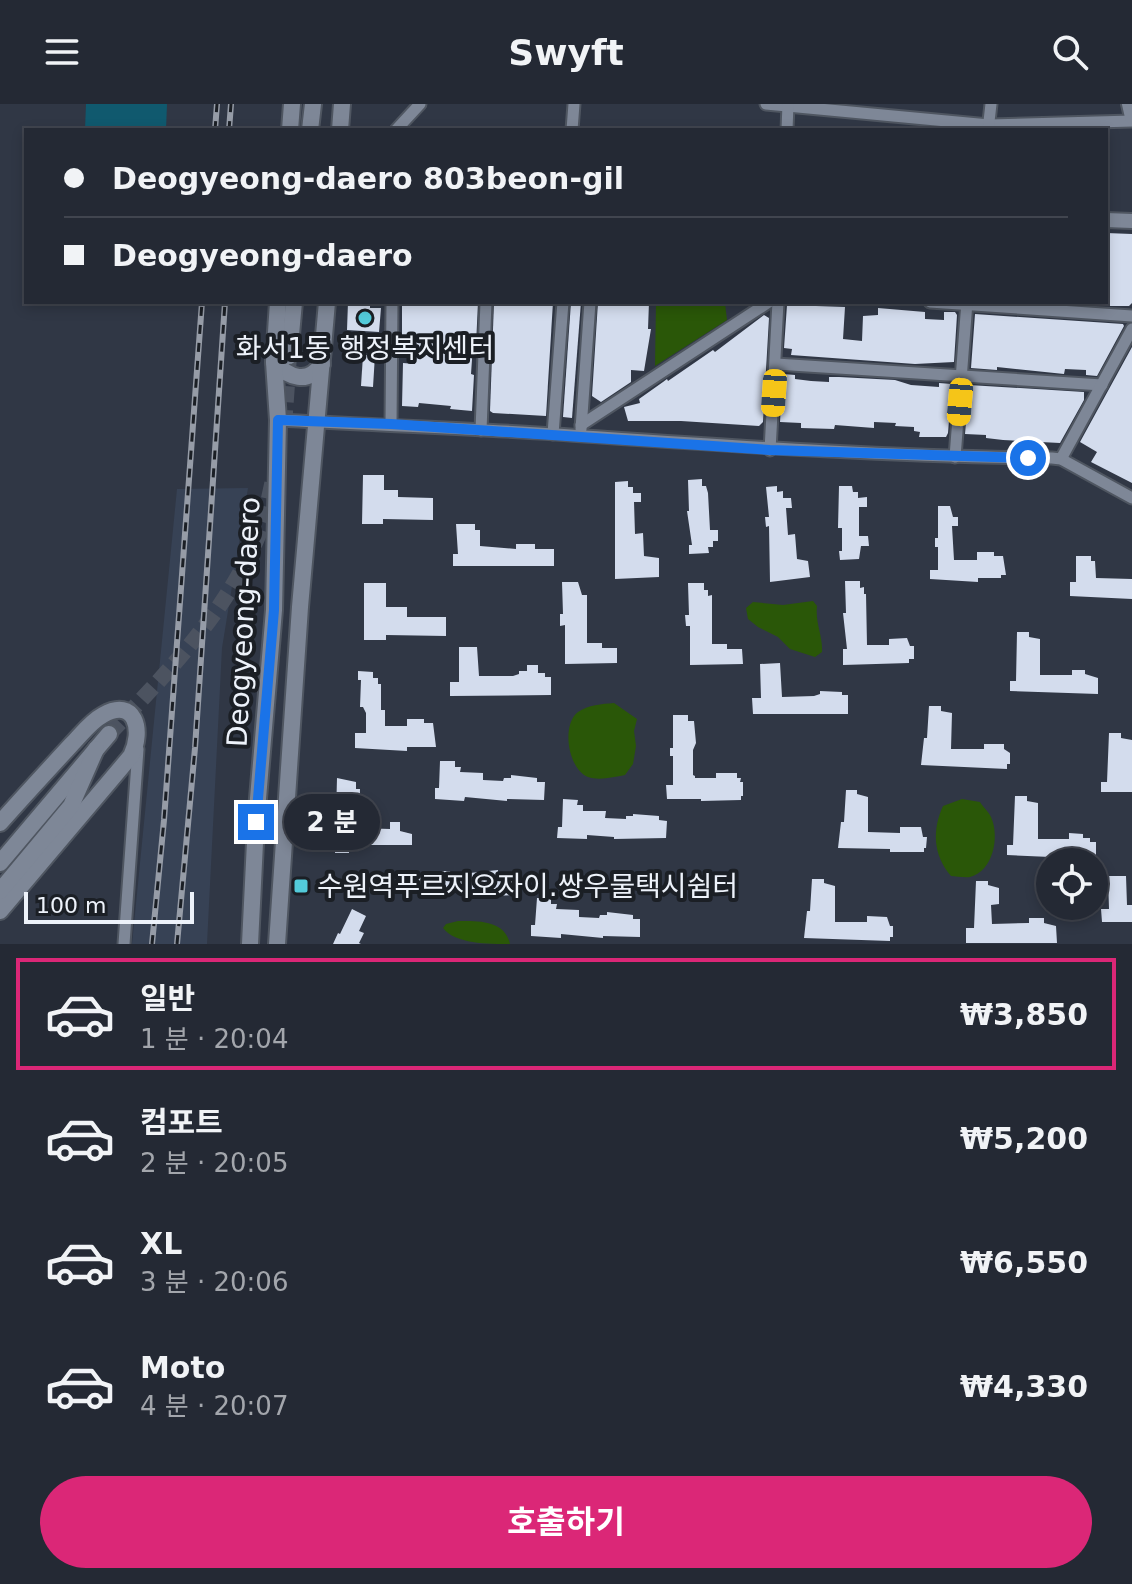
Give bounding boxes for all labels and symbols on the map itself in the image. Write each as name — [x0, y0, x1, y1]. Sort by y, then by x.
marker: 화서1동 행정복지센터 — [356, 309, 374, 327]
place label: 화서1동 행정복지센터 — [236, 332, 494, 365]
car — [760, 368, 788, 418]
car — [946, 377, 974, 427]
route start — [1010, 440, 1046, 476]
street label: Deogyeong-daero — [220, 496, 267, 748]
callout: 2 분 — [284, 794, 380, 850]
route end — [238, 804, 274, 840]
place label: 수원역푸르지오자이.쌍우물택시쉼터 — [317, 870, 738, 903]
marker: 수원역푸르지오자이.쌍우물택시쉼터 — [292, 877, 310, 895]
scale bar — [24, 888, 194, 924]

